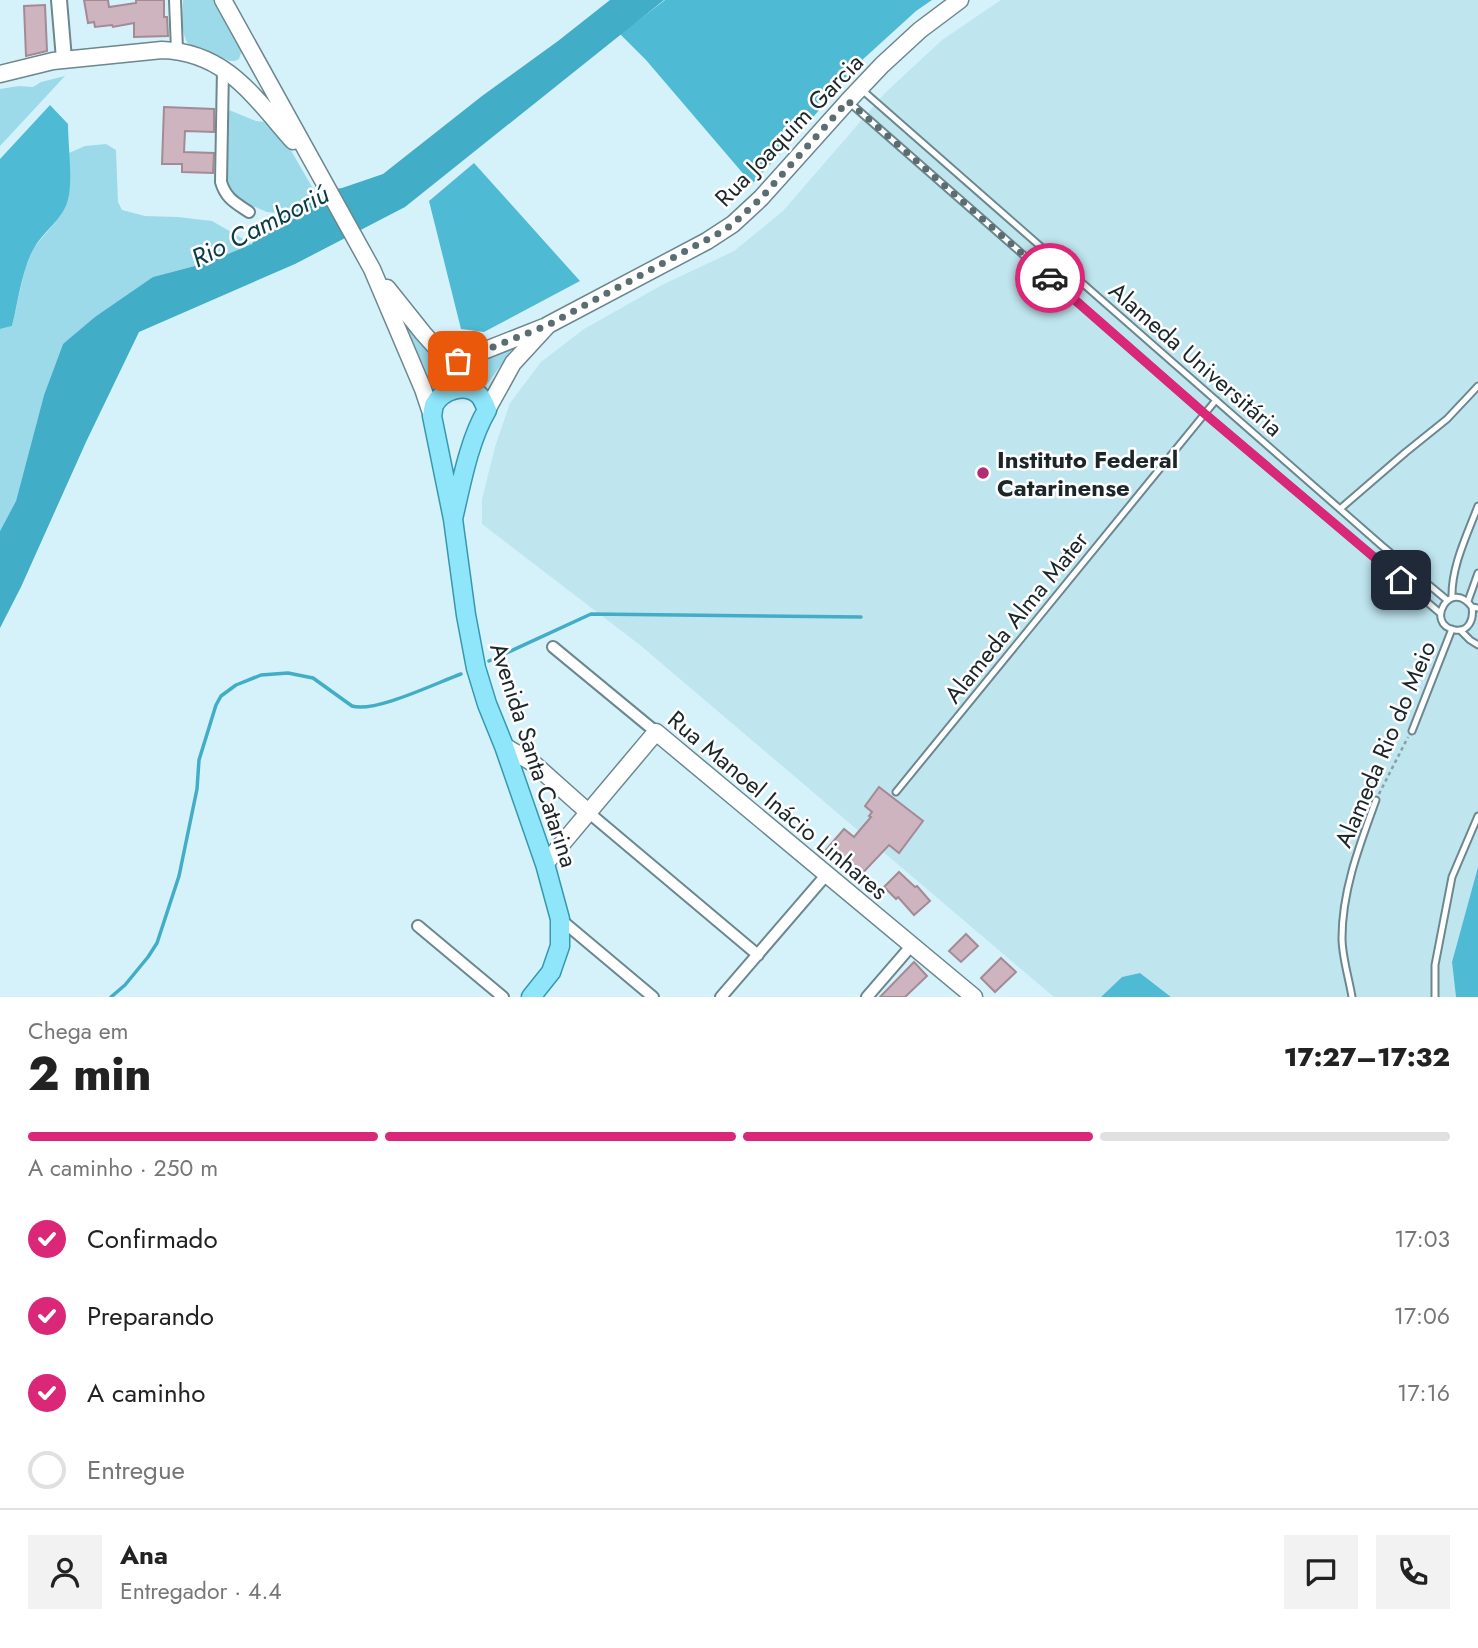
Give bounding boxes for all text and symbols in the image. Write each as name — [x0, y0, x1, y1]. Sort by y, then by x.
street label: Rua Joaquim Garcia — [707, 46, 871, 214]
water label: Rio Camboriú — [184, 175, 336, 277]
courier — [1015, 243, 1085, 313]
icon: car — [1031, 259, 1069, 297]
street label: Alameda Universitária — [1101, 273, 1291, 445]
pin — [428, 331, 488, 391]
icon: bag — [439, 342, 477, 380]
place label: Instituto Federal Catarinense — [997, 442, 1178, 505]
marker: Instituto Federal Catarinense — [975, 465, 991, 481]
street label: Alameda Alma Mater — [936, 523, 1097, 711]
pin — [1371, 550, 1431, 610]
icon: home — [1382, 561, 1420, 599]
street label: Alameda Rio do Meio — [1326, 635, 1444, 853]
street label: Avenida Santa Catarina — [481, 638, 587, 872]
street label: Rua Manoel Inácio Linhares — [660, 702, 896, 908]
text: Chega em — [28, 1014, 129, 1048]
text: 17:27–17:32 — [1284, 1038, 1450, 1076]
text: 2 min — [28, 1041, 152, 1107]
text: A caminho · 250 m — [28, 1151, 218, 1185]
icon: check — [28, 1220, 66, 1258]
text: Confirmado — [87, 1220, 218, 1258]
text: 17:03 — [1394, 1222, 1450, 1256]
icon: check — [28, 1297, 66, 1335]
text: Preparando — [87, 1297, 214, 1335]
text: 17:06 — [1394, 1299, 1450, 1333]
icon: check — [28, 1374, 66, 1412]
text: A caminho — [87, 1374, 205, 1412]
text: 17:16 — [1397, 1376, 1450, 1410]
text: Entregue — [87, 1451, 185, 1489]
button: person — [28, 1535, 102, 1609]
button: chat — [1284, 1535, 1358, 1609]
button: phone — [1376, 1535, 1450, 1609]
text: Ana — [120, 1536, 168, 1574]
text: Entregador · 4.4 — [120, 1574, 282, 1608]

